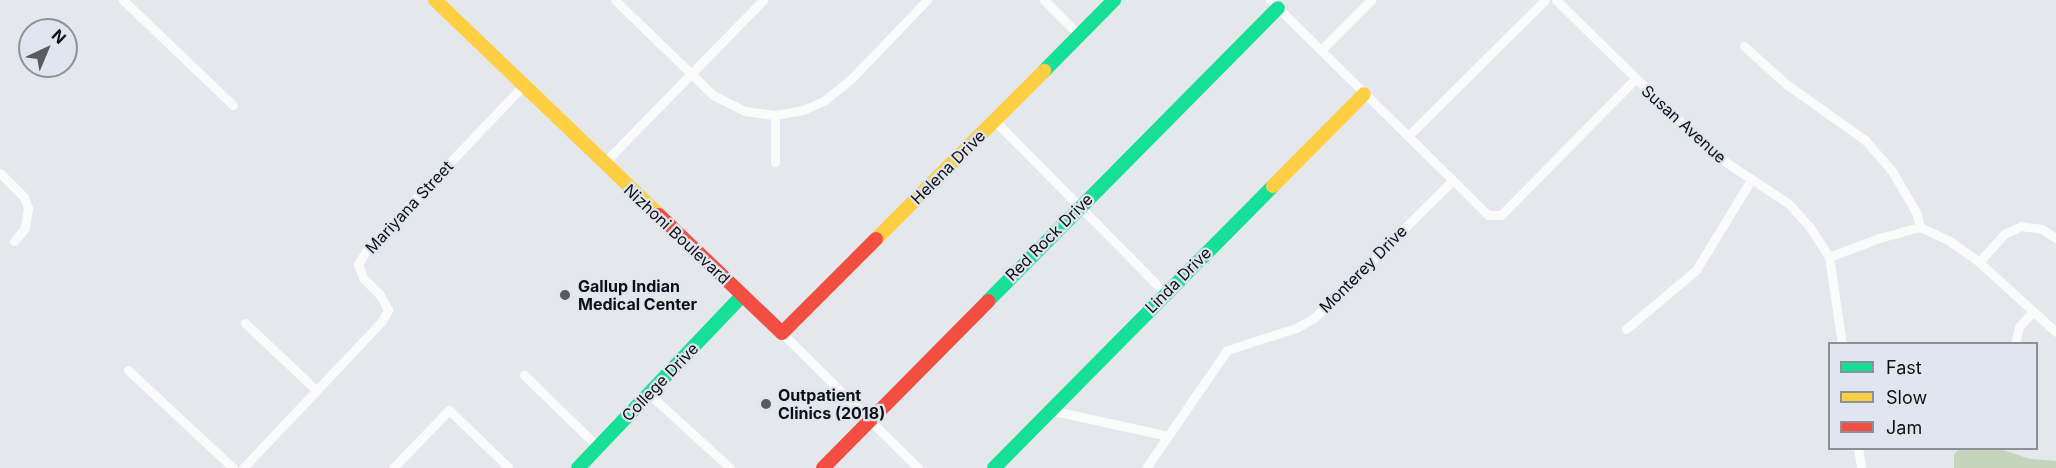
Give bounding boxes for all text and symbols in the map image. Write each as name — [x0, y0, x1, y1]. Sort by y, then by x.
north arrow — [18, 18, 78, 78]
text: N — [48, 25, 70, 48]
street label: Susan Avenue — [1638, 81, 1730, 167]
street label: Helena Drive — [907, 126, 989, 208]
street label: Mariyana Street — [361, 157, 457, 257]
street label: Nizhoni Boulevard — [620, 180, 734, 288]
street label: Red Rock Drive — [1001, 189, 1097, 285]
street label: Monterey Drive — [1315, 221, 1411, 317]
street label: Linda Drive — [1141, 243, 1215, 317]
place label: Gallup Indian Medical Center — [578, 276, 697, 314]
marker: Gallup Indian Medical Center — [556, 286, 574, 304]
street label: College Drive — [618, 339, 702, 425]
legend — [1828, 342, 2038, 450]
text: Fast — [1886, 357, 1922, 378]
place label: Outpatient Clinics (2018) — [778, 385, 885, 423]
text: Slow — [1886, 387, 1927, 408]
marker: Outpatient Clinics (2018) — [759, 397, 773, 411]
text: Jam — [1886, 417, 1922, 438]

